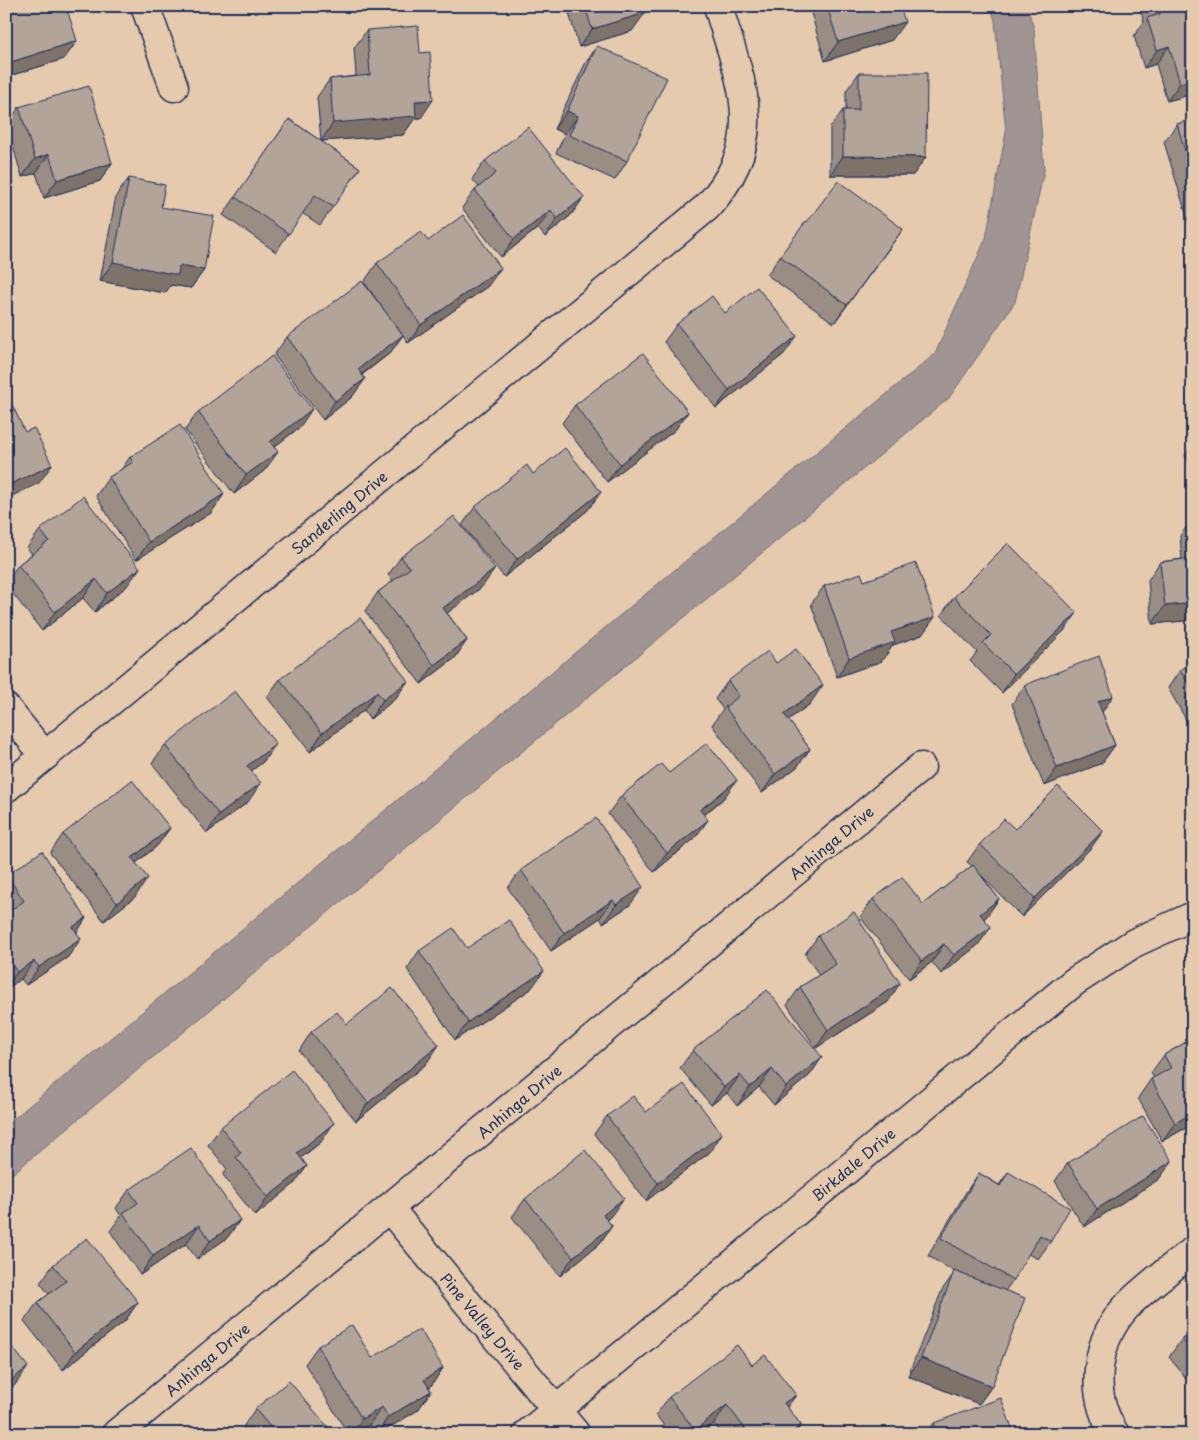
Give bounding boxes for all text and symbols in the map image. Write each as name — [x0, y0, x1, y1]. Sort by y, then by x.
street label: Sanderling Drive — [286, 465, 392, 559]
street label: Anhinga Drive — [784, 800, 878, 884]
street label: Anhinga Drive — [472, 1059, 566, 1143]
street label: Birkdale Drive — [806, 1122, 900, 1206]
street label: Pine Valley Drive — [435, 1267, 531, 1375]
street label: Anhinga Drive — [160, 1317, 254, 1401]

